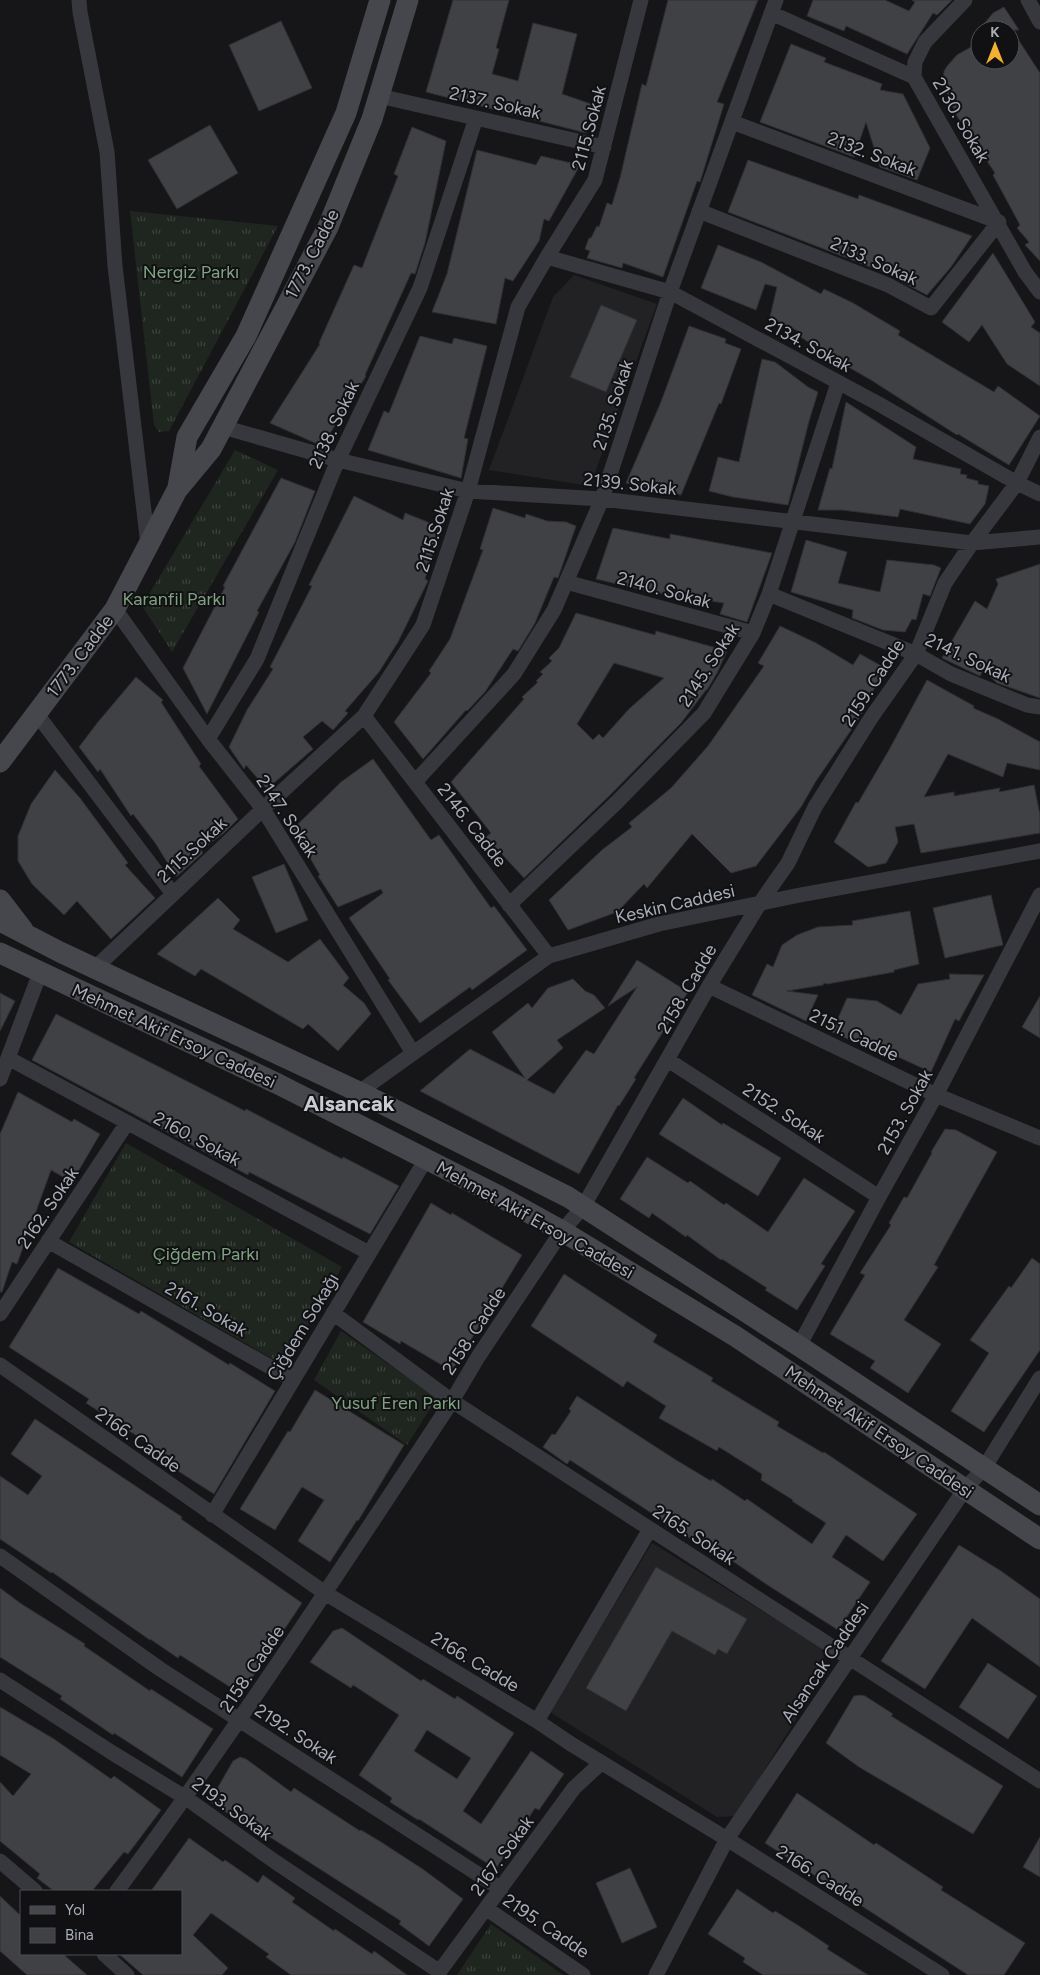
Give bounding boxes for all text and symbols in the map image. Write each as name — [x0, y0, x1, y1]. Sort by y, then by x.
north arrow — [970, 20, 1020, 70]
text: K — [990, 24, 1000, 41]
street label: 2130. Sokak — [928, 73, 994, 167]
street label: 2137. Sokak — [447, 82, 543, 124]
street label: 2115.Sokak — [567, 83, 611, 173]
street label: 2132. Sokak — [824, 127, 920, 181]
street label: 1773. Cadde — [280, 205, 344, 303]
street label: 2133. Sokak — [827, 232, 921, 290]
park label: Nergiz Parkı — [143, 261, 239, 283]
street label: 2134. Sokak — [761, 313, 855, 377]
street label: 2135. Sokak — [588, 357, 638, 453]
street label: 2138. Sokak — [304, 377, 364, 472]
street label: 2139. Sokak — [582, 468, 678, 500]
street label: 2115.Sokak — [411, 485, 459, 575]
street label: 2140. Sokak — [615, 567, 714, 613]
park label: Karanfil Parkı — [123, 588, 225, 610]
street label: 1773. Cadde — [42, 610, 118, 702]
street label: 2145. Sokak — [674, 619, 744, 711]
street label: 2141. Sokak — [922, 629, 1015, 688]
street label: 2159. Cadde — [837, 635, 909, 731]
street label: 2147. Sokak — [251, 771, 323, 862]
street label: 2146. Cadde — [433, 779, 512, 871]
street label: 2115.Sokak — [153, 812, 231, 888]
street label: Keskin Caddesi — [613, 880, 737, 928]
street label: 2158. Cadde — [652, 940, 722, 1038]
street label: Mehmet Akif Ersoy Caddesi — [68, 979, 280, 1093]
street label: 2151. Cadde — [806, 1004, 902, 1066]
street label: 2153. Sokak — [873, 1065, 937, 1158]
street label: 2152. Sokak — [739, 1078, 830, 1148]
district label: Alsancak — [303, 1090, 395, 1117]
street label: 2160. Sokak — [150, 1107, 244, 1171]
street label: Mehmet Akif Ersoy Caddesi — [432, 1156, 638, 1284]
street label: 2162. Sokak — [13, 1163, 84, 1253]
park label: Çiğdem Parkı — [153, 1243, 259, 1265]
street label: Çiğdem Sokağı — [262, 1269, 344, 1385]
street label: 2161. Sokak — [161, 1277, 251, 1341]
street label: 2158. Cadde — [437, 1283, 511, 1379]
street label: Mehmet Akif Ersoy Caddesi — [781, 1361, 977, 1503]
park label: Yusuf Eren Parkı — [331, 1392, 461, 1414]
street label: 2166. Cadde — [91, 1403, 185, 1478]
street label: 2165. Sokak — [649, 1500, 740, 1570]
street label: Alsancak Caddesi — [776, 1597, 874, 1727]
street label: 2158. Cadde — [215, 1621, 289, 1717]
street label: 2166. Cadde — [427, 1627, 523, 1697]
street label: 2192. Sokak — [251, 1699, 342, 1769]
street label: 2193. Sokak — [188, 1773, 277, 1846]
street label: 2167. Sokak — [466, 1812, 539, 1900]
street label: 2166. Cadde — [772, 1840, 868, 1912]
street label: 2195. Cadde — [499, 1889, 593, 1963]
legend — [20, 1890, 182, 1955]
text: Yol — [65, 1901, 85, 1919]
text: Bina — [65, 1926, 94, 1944]

